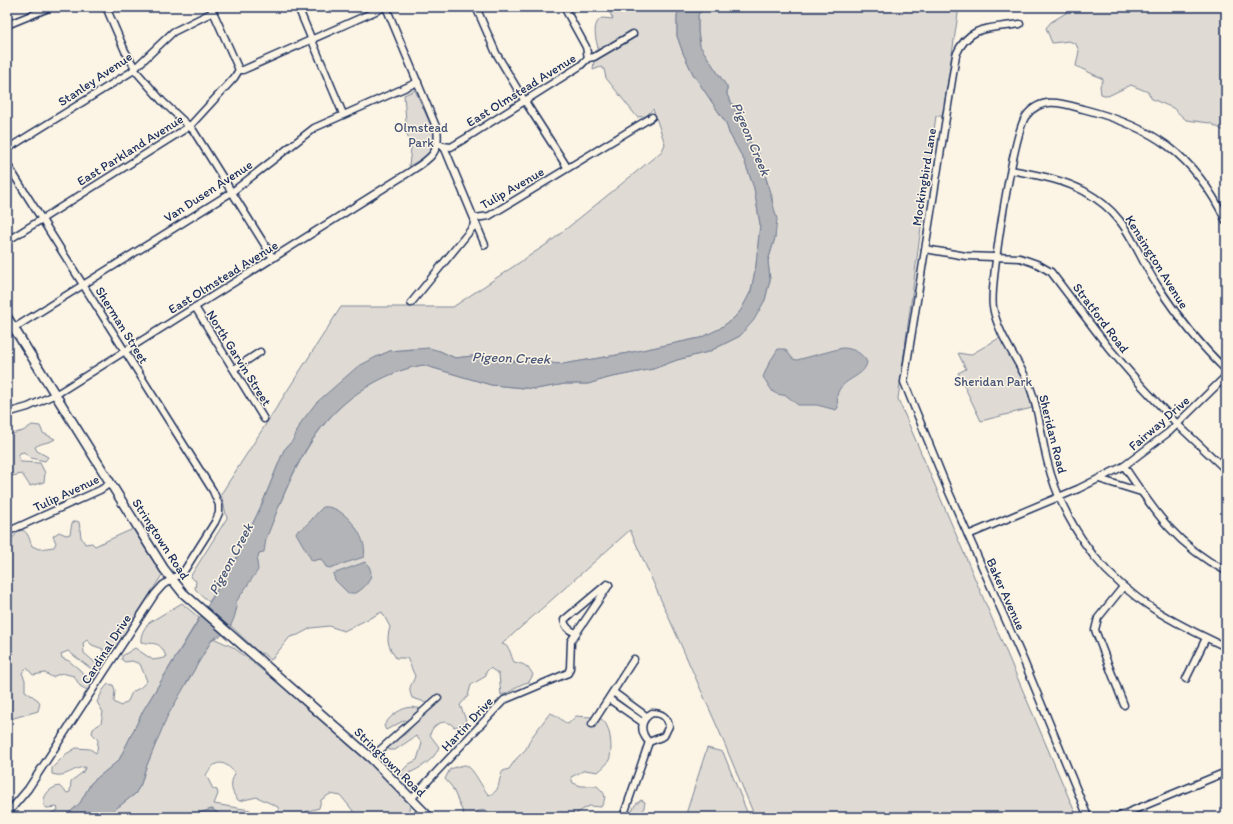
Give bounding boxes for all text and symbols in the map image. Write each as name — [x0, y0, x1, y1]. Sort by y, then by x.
street label: Stanley Avenue — [55, 49, 135, 109]
street label: East Olmstead Avenue — [463, 50, 579, 130]
water label: Pigeon Creek — [728, 100, 774, 179]
street label: East Parkland Avenue — [74, 111, 186, 189]
park label: Olmstead Park — [394, 120, 448, 150]
street label: Mockingbird Lane — [909, 127, 939, 227]
street label: Van Dusen Avenue — [161, 157, 255, 225]
street label: Tulip Avenue — [477, 164, 547, 212]
street label: Kensington Avenue — [1122, 213, 1192, 311]
street label: East Olmstead Avenue — [165, 237, 281, 317]
street label: Stratford Road — [1070, 280, 1132, 356]
street label: Sherman Street — [92, 284, 152, 366]
street label: North Garvin Street — [204, 307, 275, 409]
water label: Pigeon Creek — [472, 348, 551, 368]
park label: Sheridan Park — [954, 374, 1032, 389]
street label: Sheridan Road — [1036, 393, 1070, 475]
street label: Fairway Drive — [1126, 393, 1192, 453]
street label: Tulip Avenue — [31, 471, 101, 515]
street label: Stringtown Road — [129, 496, 193, 582]
water label: Pigeon Creek — [205, 520, 257, 598]
street label: Baker Avenue — [983, 556, 1029, 632]
street label: Cardinal Drive — [78, 611, 134, 687]
street label: Hartin Drive — [438, 694, 496, 754]
street label: Stringtown Road — [351, 724, 429, 800]

